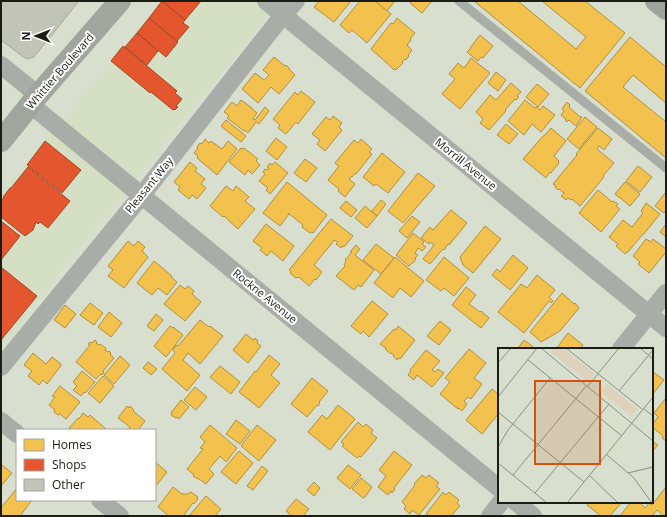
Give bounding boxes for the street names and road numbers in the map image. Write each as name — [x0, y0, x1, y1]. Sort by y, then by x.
street label: Whittier Boulevard — [22, 29, 97, 112]
street label: Morrill Avenue — [432, 134, 500, 193]
street label: Pleasant Way — [121, 153, 176, 216]
street label: Rockne Avenue — [230, 265, 301, 326]

